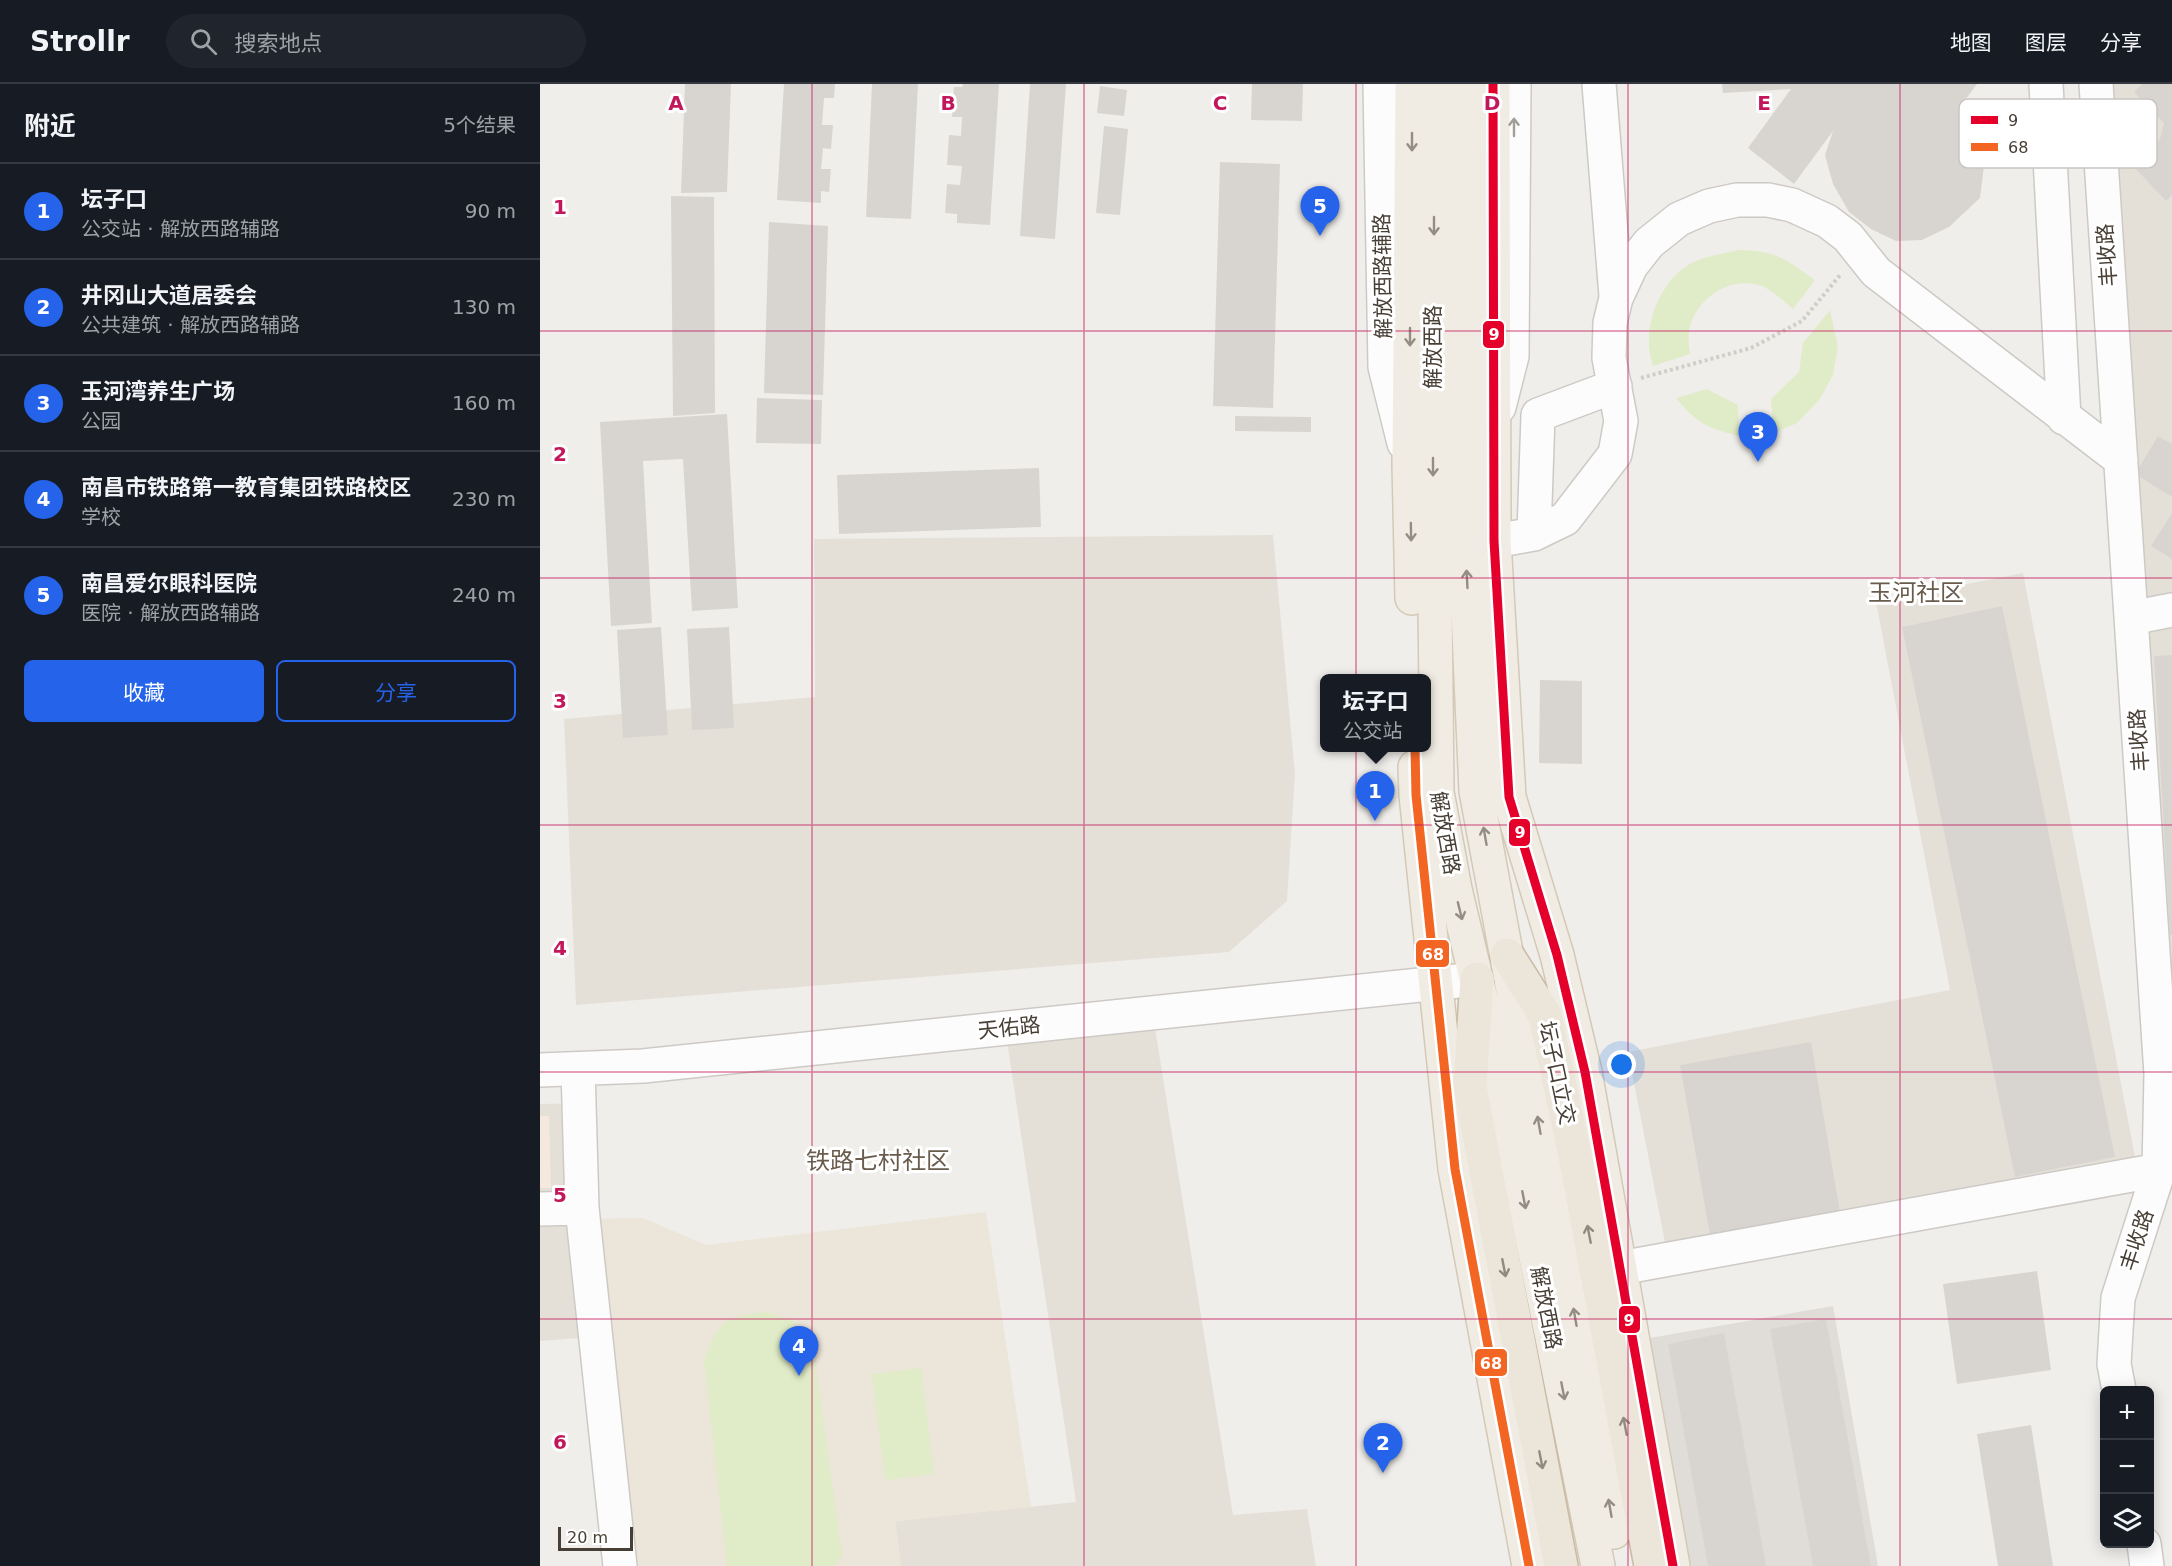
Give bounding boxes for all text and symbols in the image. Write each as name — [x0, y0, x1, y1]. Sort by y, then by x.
search box — [166, 14, 586, 68]
text: Strollr — [30, 25, 130, 58]
icon: search — [187, 25, 220, 58]
text: 搜索地点 — [235, 31, 323, 56]
text: 地图 — [1950, 31, 1992, 55]
text: 图层 — [2025, 31, 2067, 55]
text: 分享 — [2100, 31, 2142, 55]
text: A — [668, 91, 684, 115]
text: B — [940, 91, 956, 115]
text: C — [1213, 91, 1227, 115]
text: D — [1484, 91, 1500, 115]
text: E — [1757, 91, 1771, 115]
legend — [1959, 99, 2157, 168]
text: 附近 — [24, 111, 76, 141]
text: 9 — [2008, 111, 2018, 130]
text: 5个结果 — [443, 113, 516, 137]
one-way arrow — [1508, 117, 1520, 137]
one-way arrow — [1406, 132, 1418, 152]
text: 68 — [2008, 138, 2028, 157]
pin: 5 — [1300, 186, 1340, 236]
text: 坛子口 — [81, 187, 147, 212]
text: 1 — [553, 195, 567, 219]
text: 1 — [37, 199, 50, 223]
text: 90 m — [465, 199, 516, 223]
street label: 解放西路辅路 — [1370, 213, 1396, 339]
one-way arrow — [1429, 216, 1440, 236]
text: 公交站 · 解放西路辅路 — [81, 217, 280, 241]
street label: 丰收路 — [2093, 223, 2121, 287]
text: 井冈山大道居委会 — [81, 283, 257, 308]
text: 2 — [37, 295, 50, 319]
text: 130 m — [452, 295, 516, 319]
street label: 解放西路 — [1421, 305, 1445, 389]
text: 公共建筑 · 解放西路辅路 — [81, 313, 300, 337]
line badge: 9 — [1482, 320, 1505, 349]
text: 9 — [1488, 325, 1500, 344]
one-way arrow — [1404, 327, 1416, 347]
text: 玉河湾养生广场 — [81, 379, 235, 404]
text: 3 — [37, 391, 50, 415]
text: 160 m — [452, 391, 516, 415]
text: 公园 — [81, 409, 121, 433]
pin: 3 — [1738, 412, 1778, 462]
text: 2 — [553, 442, 567, 466]
one-way arrow — [1428, 456, 1439, 476]
text: 南昌市铁路第一教育集团铁路校区 — [81, 475, 411, 500]
text: 4 — [37, 487, 50, 511]
text: 230 m — [452, 487, 516, 511]
text: 学校 — [81, 505, 121, 529]
one-way arrow — [1405, 522, 1416, 542]
one-way arrow — [1461, 569, 1472, 589]
text: 南昌爱尔眼科医院 — [81, 571, 257, 596]
district label: 玉河社区 — [1868, 579, 1964, 607]
text: 5 — [37, 583, 50, 607]
text: 240 m — [452, 583, 516, 607]
text: 医院 · 解放西路辅路 — [81, 601, 260, 625]
button: 收藏 — [24, 660, 264, 722]
button: 分享 — [276, 660, 516, 722]
popup — [1320, 674, 1431, 752]
text: 3 — [553, 689, 567, 713]
text: 坛子口 — [1342, 689, 1409, 714]
street label: 丰收路 — [2125, 708, 2153, 772]
text: 公交站 — [1342, 719, 1402, 743]
pin: 1 — [1356, 772, 1394, 821]
street label: 解放西路 — [1426, 790, 1464, 876]
line badge: 9 — [1508, 818, 1531, 847]
text: 9 — [1514, 823, 1526, 842]
one-way arrow — [1479, 826, 1490, 846]
one-way arrow — [1455, 901, 1467, 920]
text: 4 — [553, 936, 567, 960]
line badge: 68 — [1415, 939, 1450, 968]
text: 68 — [1422, 945, 1444, 964]
street label: 天佑路 — [976, 1013, 1042, 1043]
street label: 坛子口立交 — [1534, 1019, 1580, 1127]
your location — [1607, 1050, 1636, 1079]
one-way arrow — [1533, 1116, 1544, 1135]
district label: 铁路七村社区 — [806, 1147, 950, 1175]
text: 5 — [553, 1183, 567, 1207]
one-way arrow — [1519, 1191, 1531, 1210]
street label: 丰收路 — [2116, 1206, 2158, 1274]
one-way arrow — [1584, 1225, 1595, 1244]
one-way arrow — [1499, 1258, 1510, 1277]
street label: 解放西路 — [1526, 1264, 1566, 1352]
line badge: 9 — [1618, 1305, 1641, 1334]
one-way arrow — [1569, 1307, 1580, 1327]
text: 9 — [1623, 1311, 1635, 1330]
pin: 4 — [780, 1326, 818, 1376]
line badge: 68 — [1474, 1348, 1508, 1377]
text: 68 — [1480, 1354, 1502, 1373]
one-way arrow — [1558, 1381, 1569, 1401]
map controls — [2100, 1386, 2154, 1548]
button: + — [2100, 1386, 2154, 1440]
one-way arrow — [1619, 1417, 1630, 1436]
pin: 2 — [1364, 1424, 1402, 1473]
text: 6 — [553, 1430, 567, 1454]
button: − — [2100, 1440, 2154, 1494]
one-way arrow — [1536, 1449, 1547, 1469]
button: layers — [2100, 1494, 2154, 1548]
one-way arrow — [1604, 1499, 1615, 1519]
scale bar — [558, 1524, 633, 1552]
text: 20 m — [567, 1528, 608, 1547]

